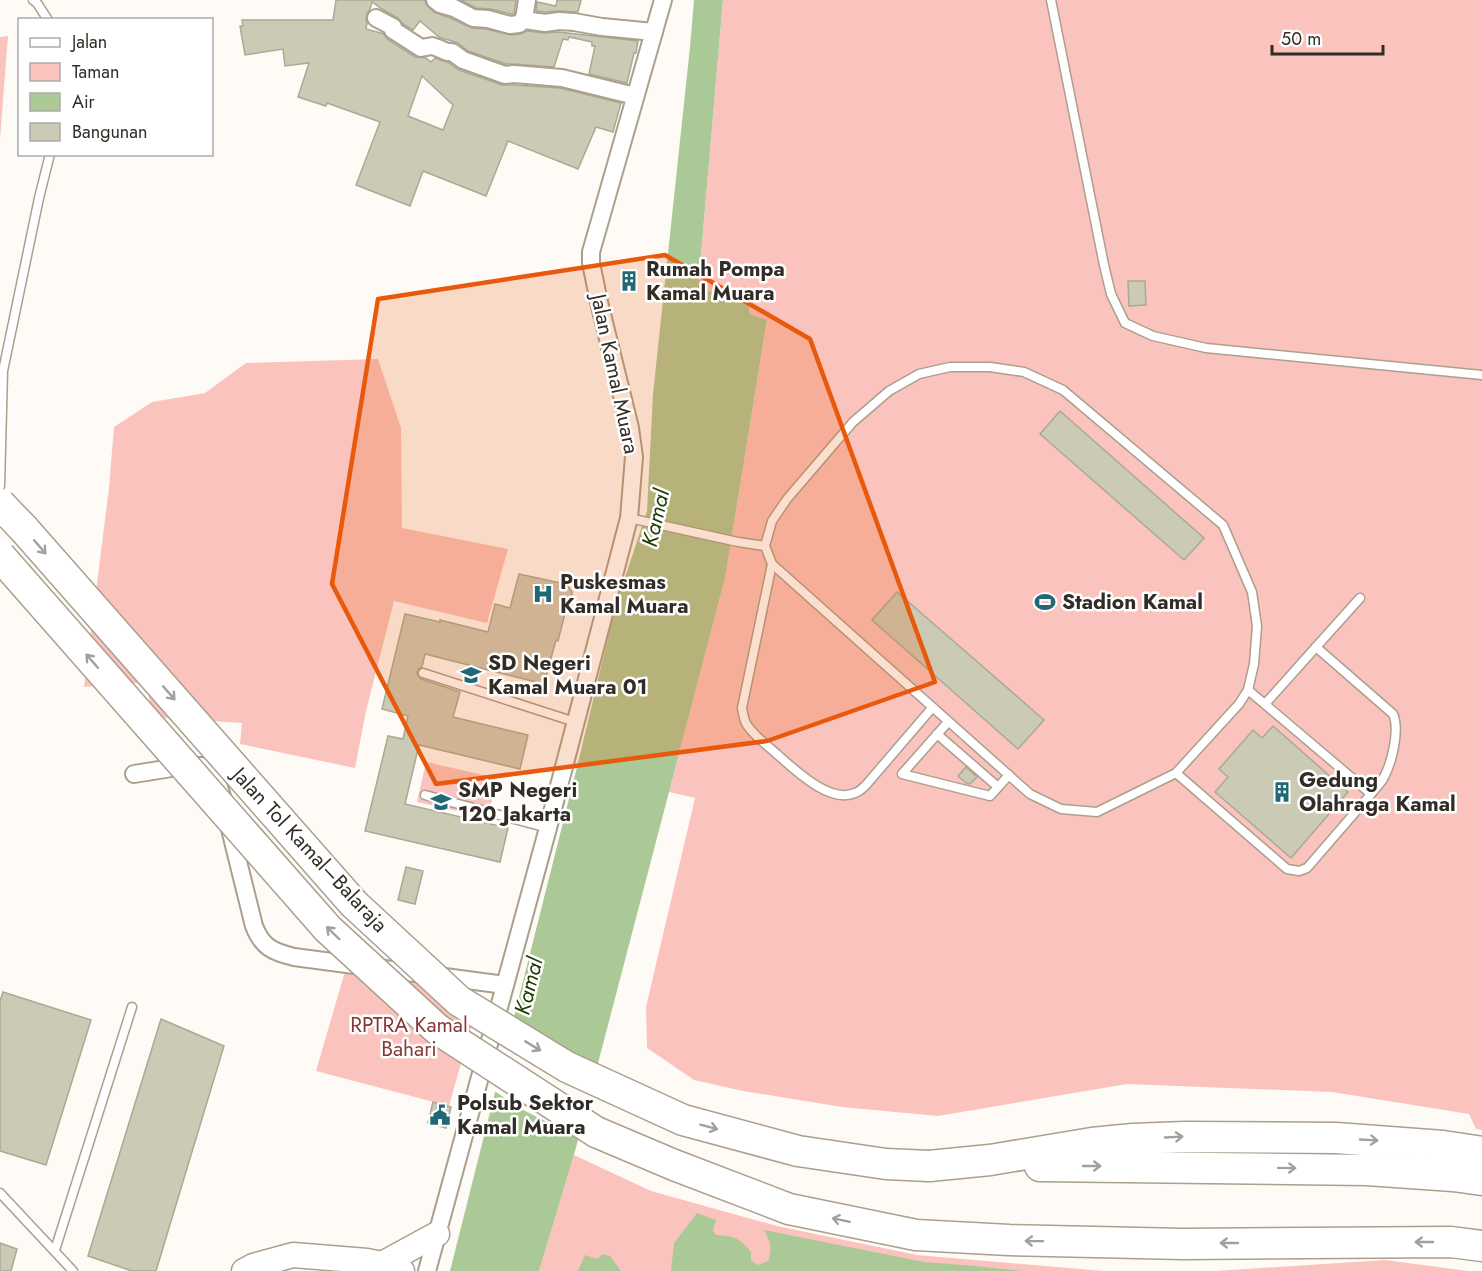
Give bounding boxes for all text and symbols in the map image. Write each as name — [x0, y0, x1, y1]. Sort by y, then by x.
legend — [18, 18, 213, 156]
scale bar — [1272, 18, 1383, 56]
text: 50 m — [1281, 26, 1321, 52]
text: Jalan — [70, 29, 107, 55]
text: Taman — [72, 59, 119, 85]
text: Air — [72, 89, 96, 115]
text: Bangunan — [72, 119, 147, 145]
place label: Rumah Pompa Kamal Muara — [646, 254, 785, 308]
building icon: Rumah Pompa Kamal Muara — [617, 269, 641, 293]
street label: Jalan Kamal Muara — [583, 289, 647, 457]
water label: Kamal — [633, 485, 677, 550]
one-way arrow — [33, 539, 47, 554]
place label: Puskesmas Kamal Muara — [560, 567, 689, 621]
hospital icon: Puskesmas Kamal Muara — [531, 582, 555, 606]
place label: Stadion Kamal — [1062, 587, 1203, 617]
sports icon: Stadion Kamal — [1033, 590, 1057, 614]
place label: SD Negeri Kamal Muara 01 — [488, 648, 647, 702]
one-way arrow — [85, 654, 99, 669]
school or university icon: SD Negeri Kamal Muara 01 — [459, 663, 483, 687]
one-way arrow — [162, 685, 176, 700]
street label: Jalan Tol Kamal–Balaraja — [223, 759, 395, 939]
place label: Gedung Olahraga Kamal — [1299, 765, 1456, 819]
place label: SMP Negeri 120 Jakarta — [458, 775, 577, 829]
building icon: Gedung Olahraga Kamal — [1270, 780, 1294, 804]
school or university icon: SMP Negeri 120 Jakarta — [429, 790, 453, 814]
one-way arrow — [325, 925, 340, 940]
water label: Kamal — [505, 953, 551, 1018]
park label: RPTRA Kamal Bahari — [350, 1010, 468, 1064]
one-way arrow — [524, 1041, 541, 1053]
place label: Polsub Sektor Kamal Muara — [457, 1088, 594, 1142]
public building icon: Polsub Sektor Kamal Muara — [428, 1103, 452, 1127]
one-way arrow — [699, 1122, 718, 1133]
one-way arrow — [1164, 1132, 1184, 1143]
one-way arrow — [1359, 1135, 1379, 1146]
one-way arrow — [1082, 1160, 1102, 1172]
one-way arrow — [1277, 1163, 1297, 1174]
one-way arrow — [831, 1213, 850, 1225]
one-way arrow — [1024, 1235, 1044, 1247]
one-way arrow — [1414, 1236, 1434, 1248]
one-way arrow — [1219, 1237, 1239, 1249]

